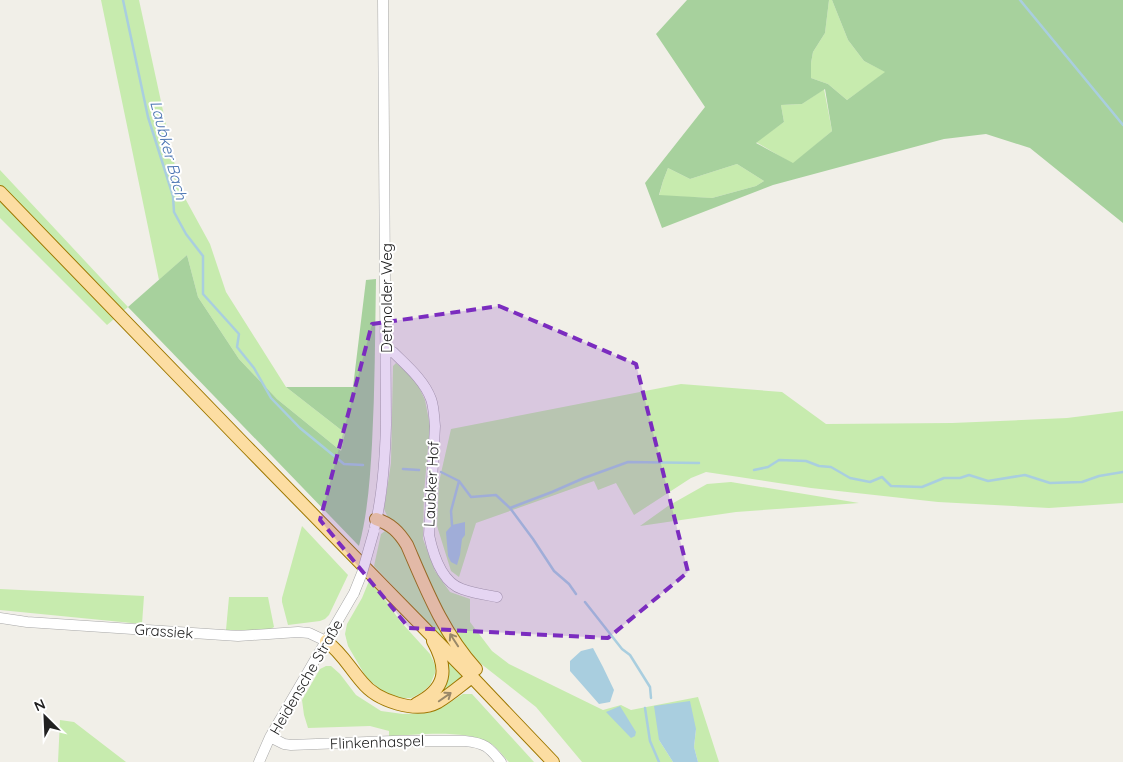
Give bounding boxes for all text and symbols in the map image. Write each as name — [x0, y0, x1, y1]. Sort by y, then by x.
water label: Laubker Bach — [146, 98, 192, 203]
street label: Detmolder Weg — [377, 243, 396, 353]
street label: Laubker Hof — [419, 440, 443, 527]
street label: Heidensche Straße — [265, 616, 347, 738]
street label: Grassiek — [134, 619, 194, 643]
one-way arrow — [448, 634, 458, 648]
north arrow — [20, 692, 70, 742]
one-way arrow — [438, 692, 452, 702]
text: N — [31, 695, 48, 715]
street label: Flinkenhaspel — [330, 731, 424, 753]

